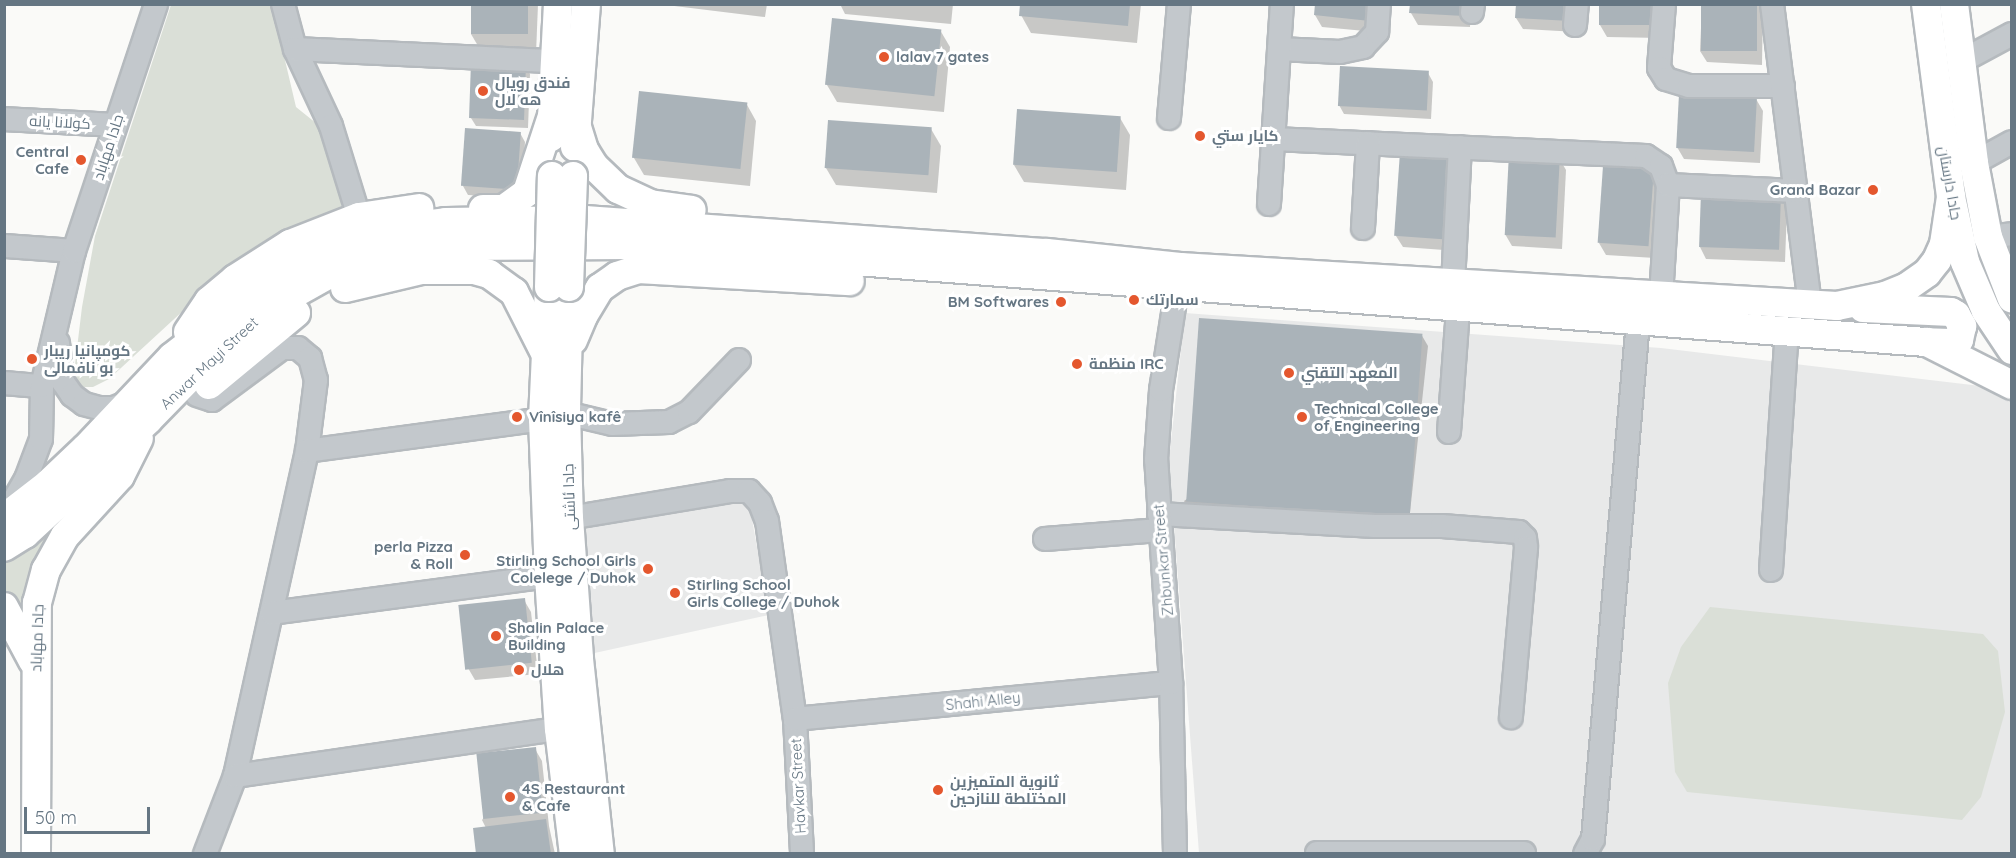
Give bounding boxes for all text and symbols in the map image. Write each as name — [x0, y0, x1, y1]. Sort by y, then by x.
place label: lalav 7 gates — [896, 48, 989, 66]
marker: lalav 7 gates — [877, 50, 891, 64]
place label: فندق رويال هه لال — [495, 73, 570, 108]
marker: فندق رويال هه لال — [476, 84, 490, 98]
street label: کولانا یانه — [29, 111, 91, 133]
street label: جادا مهاباد — [89, 112, 127, 182]
place label: كايار ستي — [1212, 127, 1278, 145]
marker: كايار ستي — [1193, 129, 1207, 143]
place label: Central Cafe — [16, 142, 69, 177]
street label: جادا دارستان — [1935, 145, 1965, 221]
marker: Central Cafe — [74, 153, 88, 167]
place label: Grand Bazar — [1770, 181, 1861, 199]
marker: Grand Bazar — [1866, 183, 1880, 197]
place label: سمارتك — [1146, 291, 1199, 309]
place label: BM Softwares — [948, 293, 1049, 311]
marker: سمارتك — [1127, 293, 1141, 307]
marker: BM Softwares — [1054, 295, 1068, 309]
street label: Anwar Mayi Street — [156, 313, 262, 413]
place label: كومپانيا ريبار بو نافمالى — [44, 341, 130, 376]
marker: كومپانيا ريبار بو نافمالى — [25, 352, 39, 366]
place label: منظمة IRC — [1089, 355, 1164, 373]
marker: منظمة IRC — [1070, 357, 1084, 371]
place label: المعهد التقني — [1301, 364, 1398, 382]
marker: المعهد التقني — [1282, 366, 1296, 380]
place label: Technical College of Engineering — [1314, 399, 1439, 434]
place label: Vînîsiya kafê — [529, 408, 621, 426]
marker: Vînîsiya kafê — [510, 410, 524, 424]
marker: Technical College of Engineering — [1295, 410, 1309, 424]
street label: جادا ئاشتی — [559, 463, 579, 531]
street label: Zhbunkar Street — [1149, 503, 1177, 617]
place label: perla Pizza & Roll — [374, 537, 453, 572]
marker: perla Pizza & Roll — [458, 548, 472, 562]
place label: Stirling School Girls Colelege / Duhok — [496, 551, 636, 586]
marker: Stirling School Girls Colelege / Duhok — [641, 562, 655, 576]
place label: Stirling School Girls College / Duhok — [687, 575, 840, 610]
marker: Stirling School Girls College / Duhok — [668, 586, 682, 600]
street label: جادا مهاباد — [27, 604, 47, 672]
place label: Shalin Palace Building — [508, 618, 604, 653]
marker: Shalin Palace Building — [489, 629, 503, 643]
place label: هلال — [531, 661, 564, 679]
marker: هلال — [512, 663, 526, 677]
street label: Shahi Alley — [945, 688, 1021, 714]
street label: Havkar Street — [787, 738, 809, 834]
place label: ثانوية المتميزين المختلطة للنازحين — [950, 772, 1067, 807]
place label: 4S Restaurant & Cafe — [522, 779, 625, 814]
marker: ثانوية المتميزين المختلطة للنازحين — [931, 783, 945, 797]
marker: 4S Restaurant & Cafe — [503, 790, 517, 804]
scale bar — [27, 795, 153, 833]
text: 50 m — [35, 806, 77, 829]

